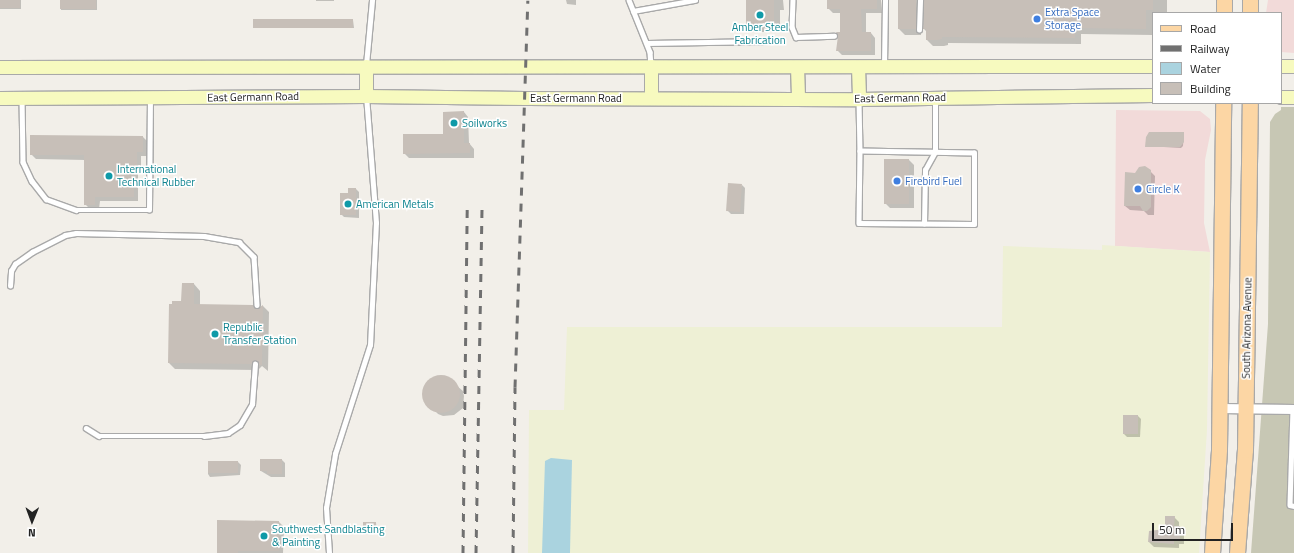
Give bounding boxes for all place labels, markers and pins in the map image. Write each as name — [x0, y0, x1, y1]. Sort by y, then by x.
place label: Extra Space Storage — [1045, 6, 1099, 32]
marker: Amber Steel Fabrication — [755, 10, 765, 20]
marker: Extra Space Storage — [1032, 14, 1042, 24]
place label: Amber Steel Fabrication — [732, 21, 788, 47]
place label: Soilworks — [462, 116, 507, 130]
marker: Soilworks — [449, 118, 459, 128]
place label: International Technical Rubber — [117, 163, 195, 189]
marker: International Technical Rubber — [104, 171, 114, 181]
place label: Firebird Fuel — [905, 174, 962, 188]
marker: Firebird Fuel — [892, 176, 902, 186]
place label: Circle K — [1146, 182, 1180, 196]
marker: Circle K — [1133, 184, 1143, 194]
place label: American Metals — [356, 197, 434, 211]
marker: American Metals — [343, 199, 353, 209]
place label: Republic Transfer Station — [223, 321, 297, 347]
marker: Republic Transfer Station — [210, 329, 220, 339]
place label: Southwest Sandblasting & Painting — [272, 523, 385, 549]
marker: Southwest Sandblasting & Painting — [259, 531, 269, 541]

